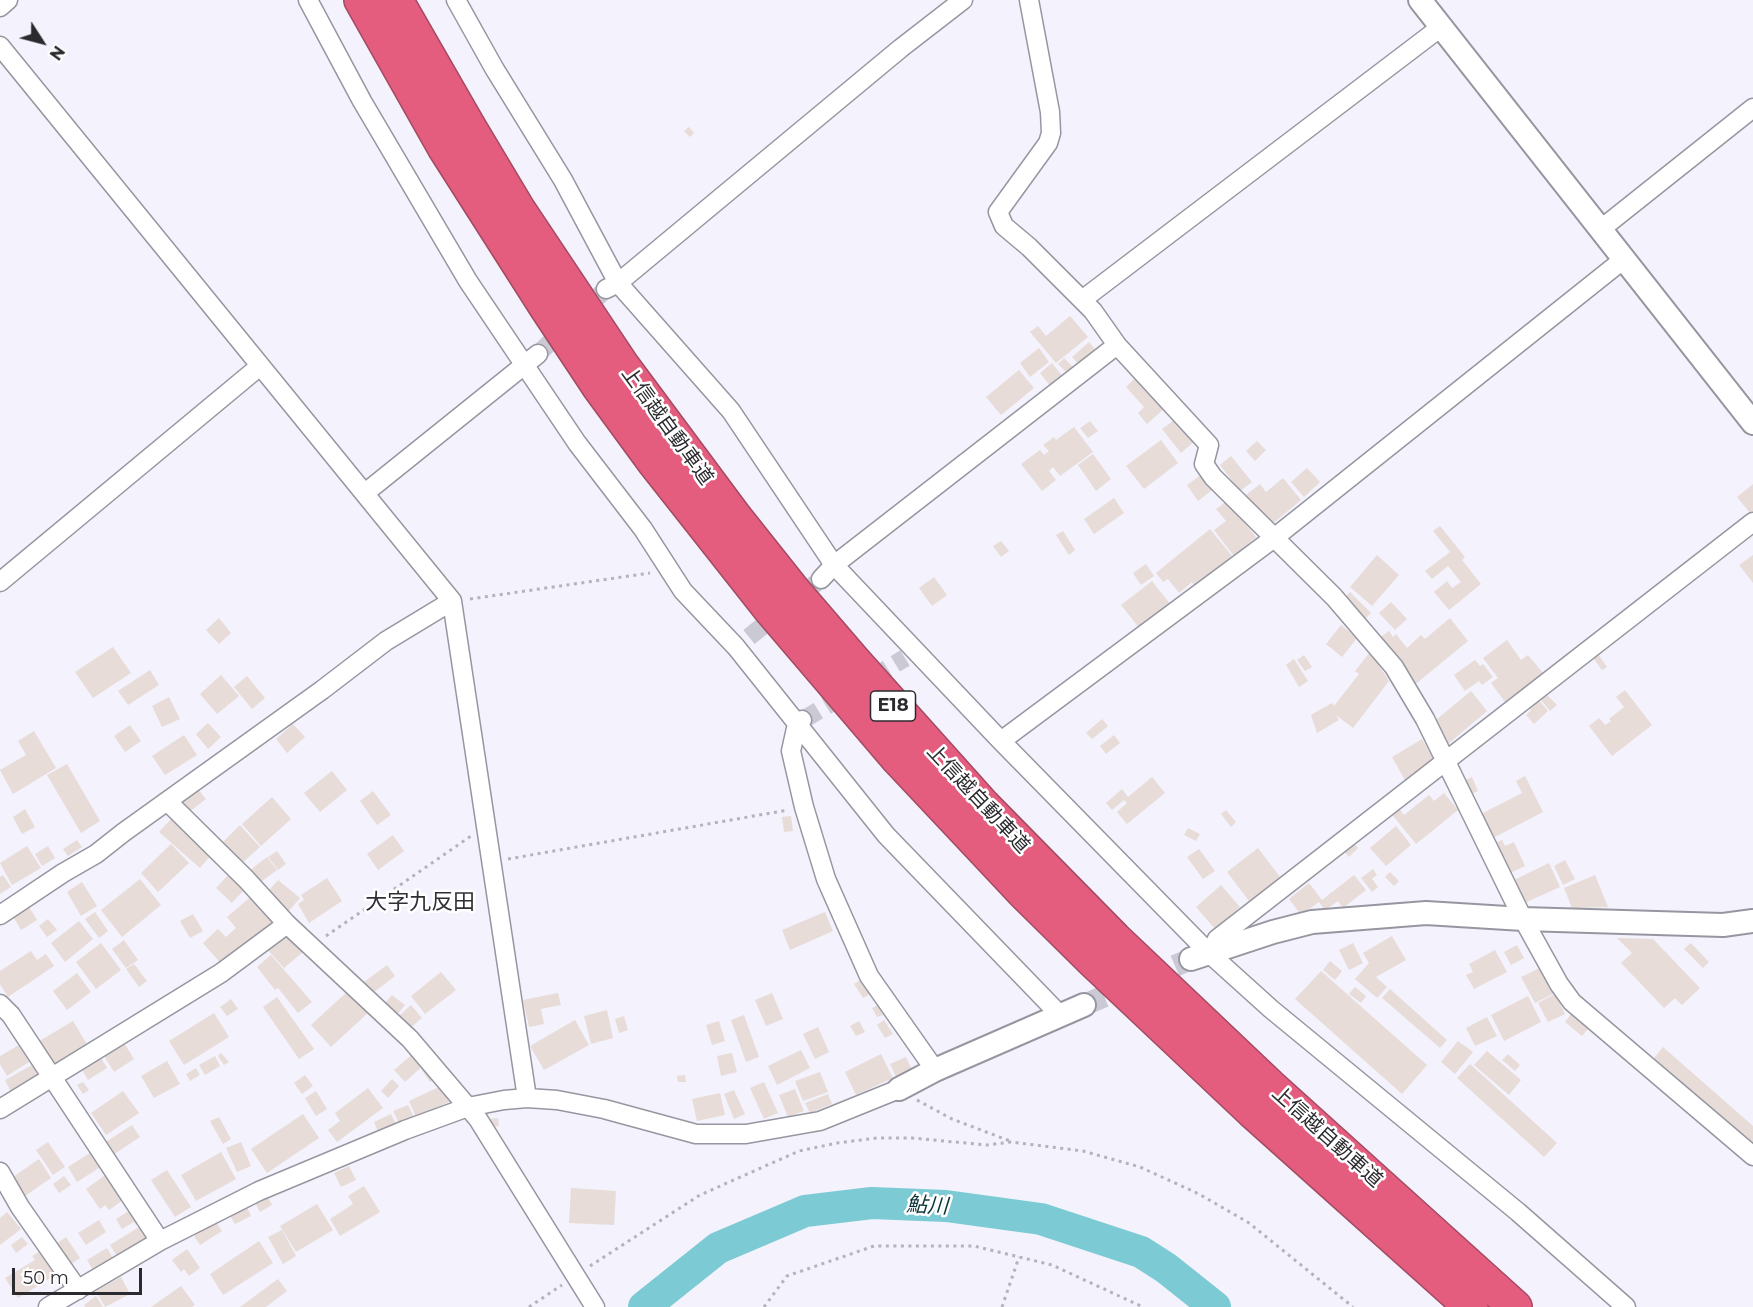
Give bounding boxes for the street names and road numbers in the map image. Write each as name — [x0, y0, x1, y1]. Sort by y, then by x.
street label: 上信越自動車道 — [616, 362, 718, 490]
road number: E18 — [870, 691, 916, 721]
street label: 上信越自動車道 — [921, 740, 1035, 858]
street label: 上信越自動車道 — [1267, 1081, 1387, 1193]

